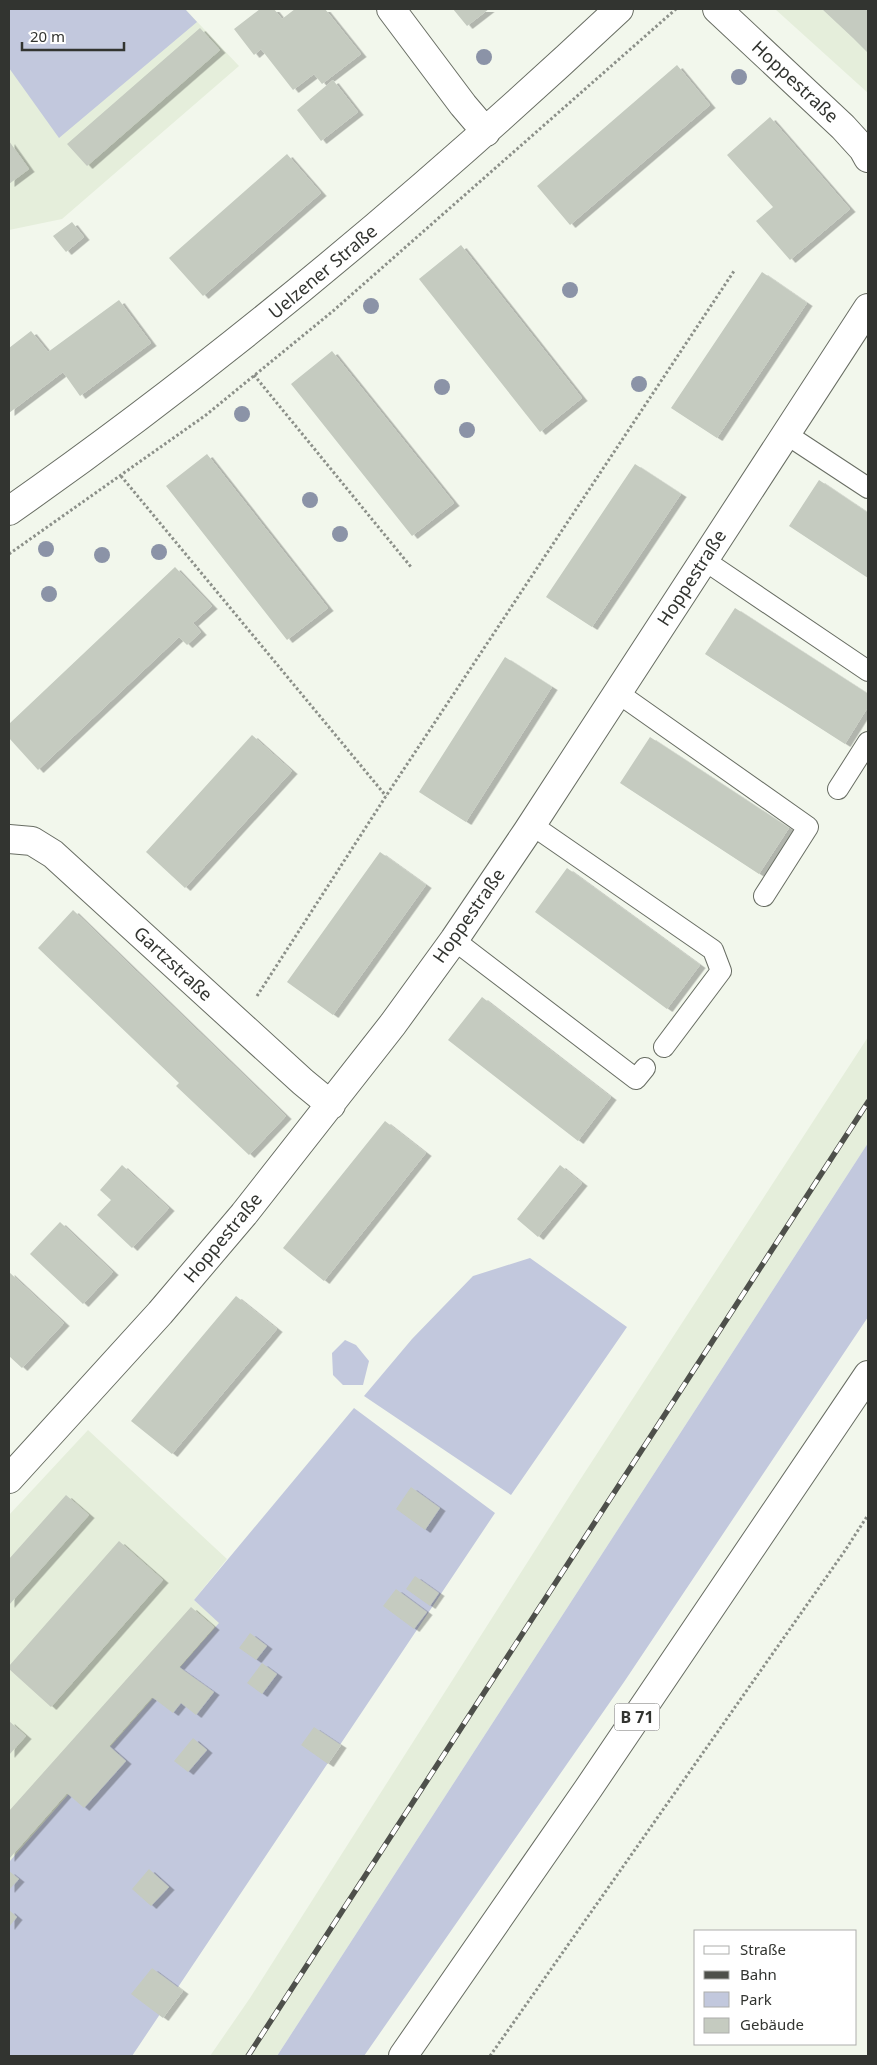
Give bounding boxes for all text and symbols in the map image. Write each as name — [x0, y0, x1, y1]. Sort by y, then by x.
scale bar — [22, 20, 125, 52]
text: 20 m — [30, 26, 65, 46]
street label: Hoppestraße — [747, 35, 844, 128]
street label: Uelzener Straße — [263, 219, 382, 324]
street label: Hoppestraße — [651, 525, 731, 630]
street label: Hoppestraße — [427, 863, 510, 967]
street label: Gartzstraße — [129, 921, 218, 1006]
street label: Hoppestraße — [178, 1187, 267, 1287]
road number: B 71 — [614, 1704, 660, 1730]
legend — [694, 1930, 857, 2045]
text: Straße — [740, 1939, 786, 1959]
text: Bahn — [740, 1964, 777, 1984]
text: Park — [740, 1989, 772, 2009]
text: Gebäude — [740, 2014, 804, 2034]

